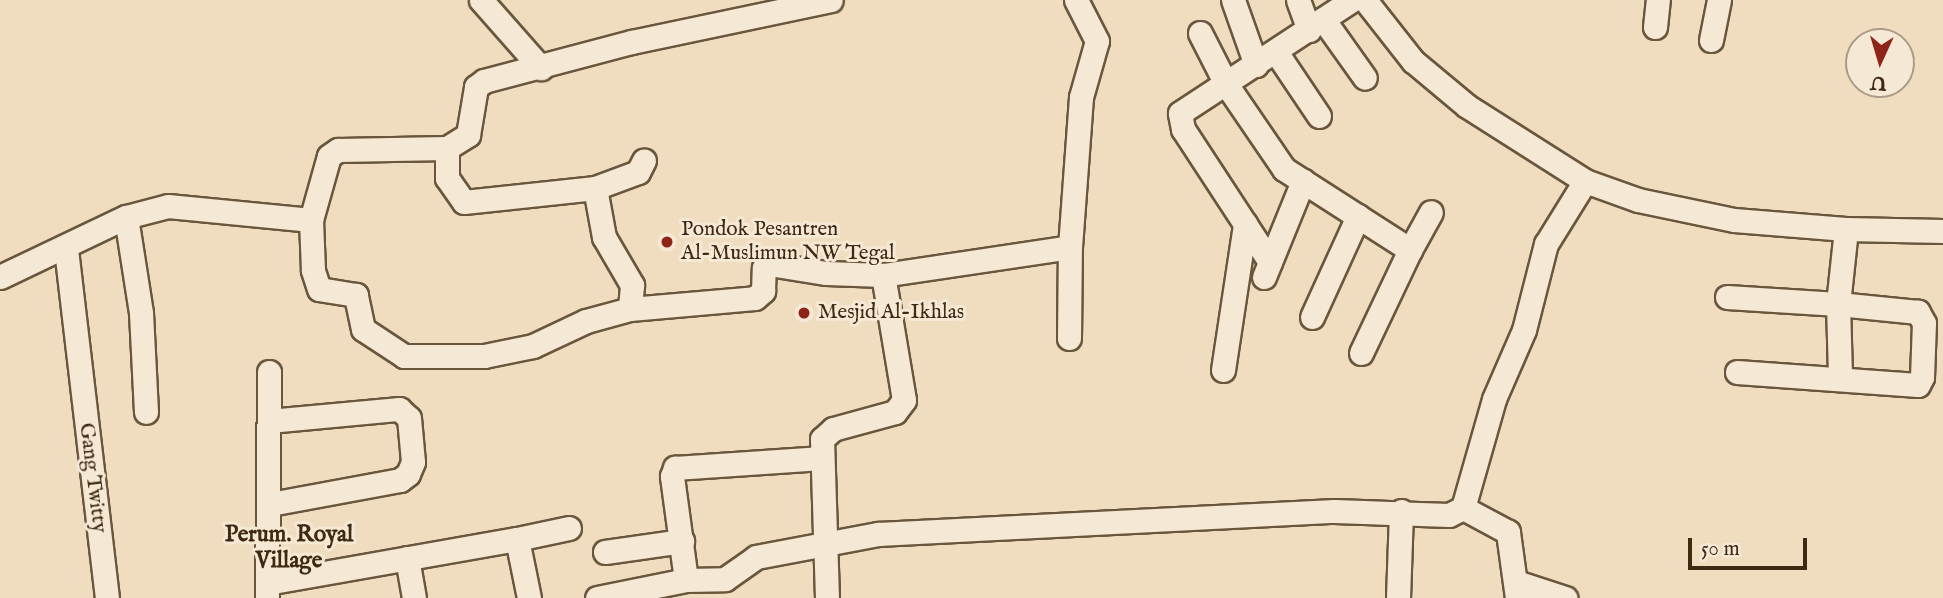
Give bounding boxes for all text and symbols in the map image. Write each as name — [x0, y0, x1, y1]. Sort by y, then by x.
north arrow — [1845, 28, 1915, 98]
text: U — [1870, 69, 1888, 94]
place label: Pondok Pesantren Al-Muslimun NW Tegal — [681, 217, 895, 267]
marker: Pondok Pesantren Al-Muslimun NW Tegal — [659, 234, 675, 250]
place label: Mesjid Al-Ikhlas — [818, 300, 964, 326]
marker: Mesjid Al-Ikhlas — [796, 305, 812, 321]
street label: Gang Twitty — [73, 422, 111, 534]
district label: Perum. Royal Village — [225, 521, 353, 575]
scale bar — [1691, 524, 1810, 568]
text: 50 m — [1701, 536, 1740, 563]

